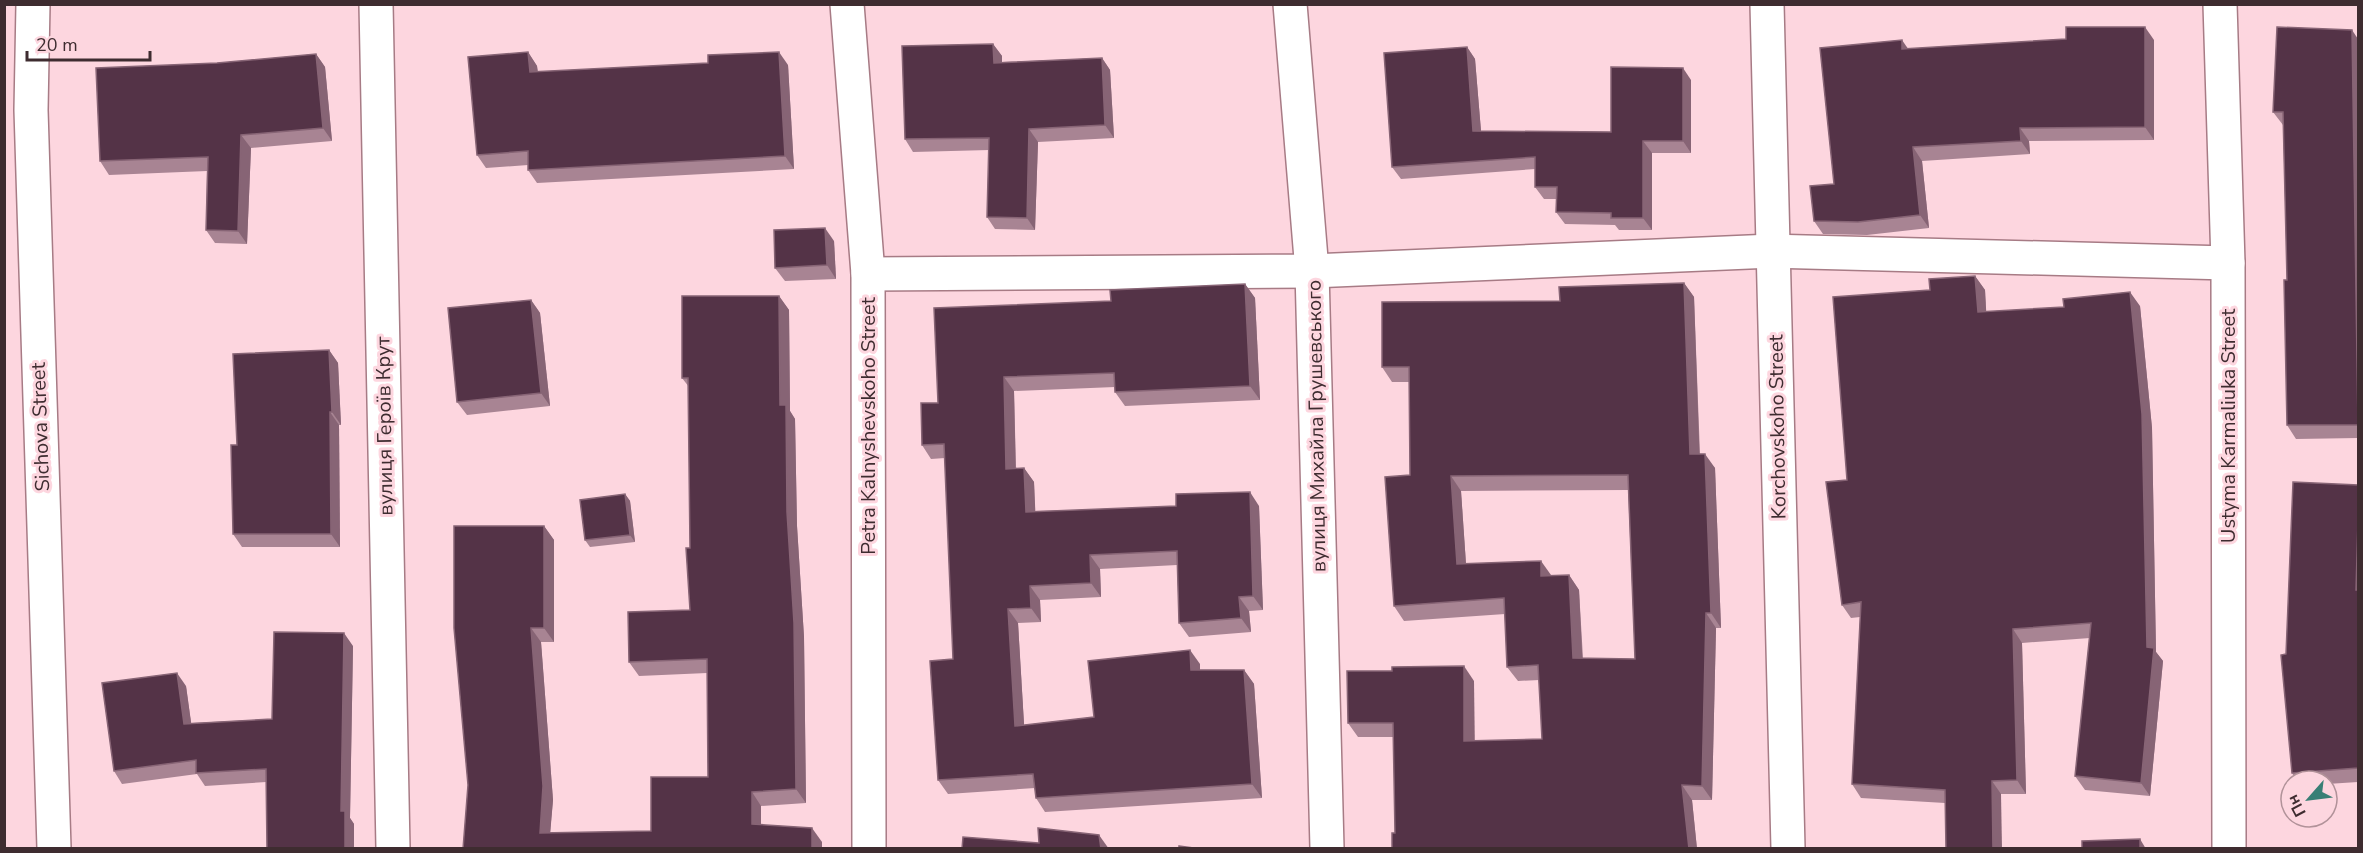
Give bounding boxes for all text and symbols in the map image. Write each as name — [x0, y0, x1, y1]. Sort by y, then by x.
scale bar — [27, 24, 150, 62]
text: 20 m — [36, 33, 78, 57]
street label: вулиця Михайла Грушевського — [1300, 280, 1333, 572]
street label: Petra Kalnyshevskoho Street — [855, 296, 882, 555]
street label: Ustyma Karmaliuka Street — [2215, 308, 2242, 543]
street label: Korchovskoho Street — [1762, 333, 1793, 520]
street label: вулиця Героїв Крут — [369, 336, 400, 516]
street label: Sichova Street — [25, 361, 56, 492]
north arrow — [2279, 769, 2339, 829]
text: Пн — [2282, 791, 2312, 820]

